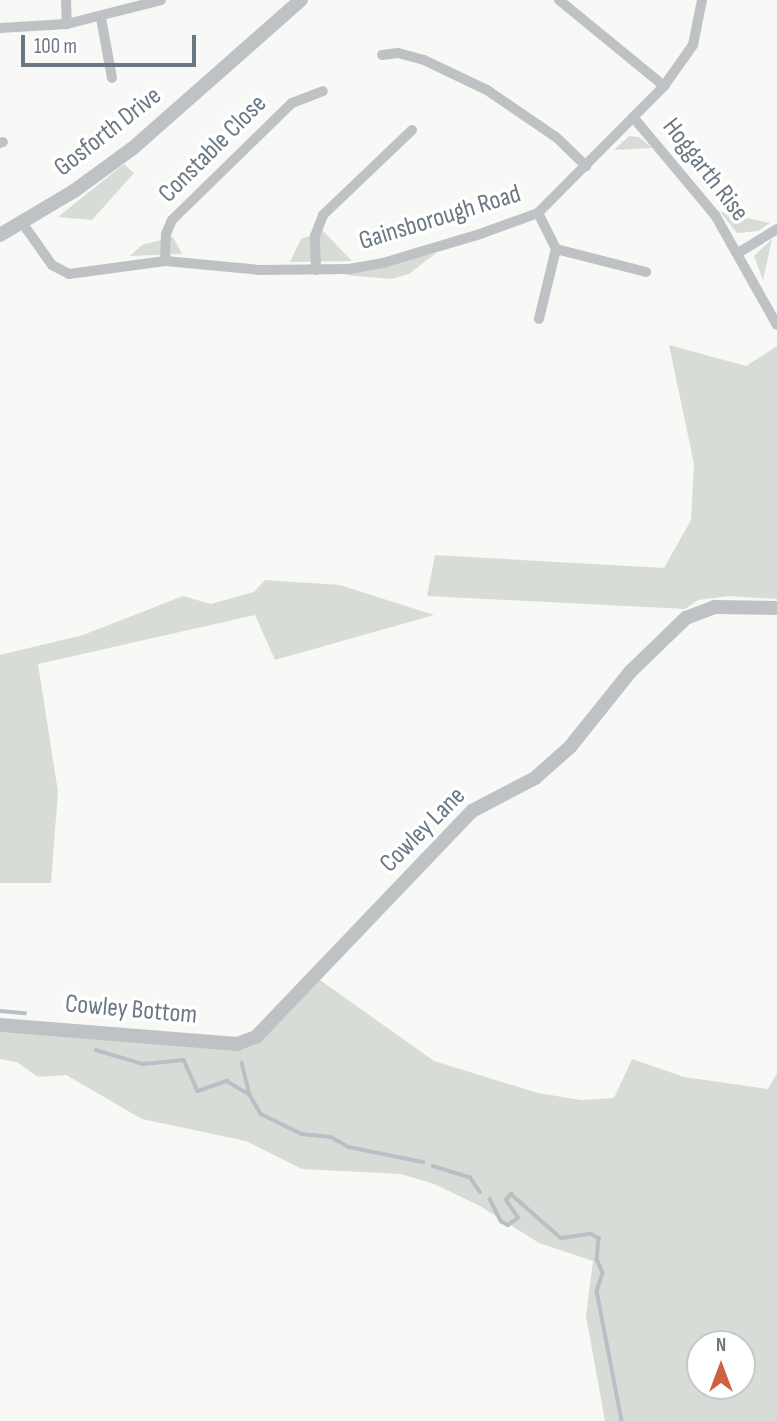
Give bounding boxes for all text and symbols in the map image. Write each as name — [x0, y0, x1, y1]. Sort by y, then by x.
scale bar — [24, 21, 200, 65]
text: 100 m — [34, 34, 77, 59]
street label: Gosforth Drive — [48, 81, 168, 183]
street label: Constable Close — [153, 89, 273, 209]
street label: Hoggarth Rise — [655, 112, 755, 228]
street label: Gainsborough Road — [355, 179, 525, 257]
street label: Cowley Lane — [374, 781, 472, 879]
street label: Cowley Bottom — [64, 989, 198, 1031]
north arrow — [686, 1330, 756, 1400]
text: N — [716, 1334, 726, 1357]

